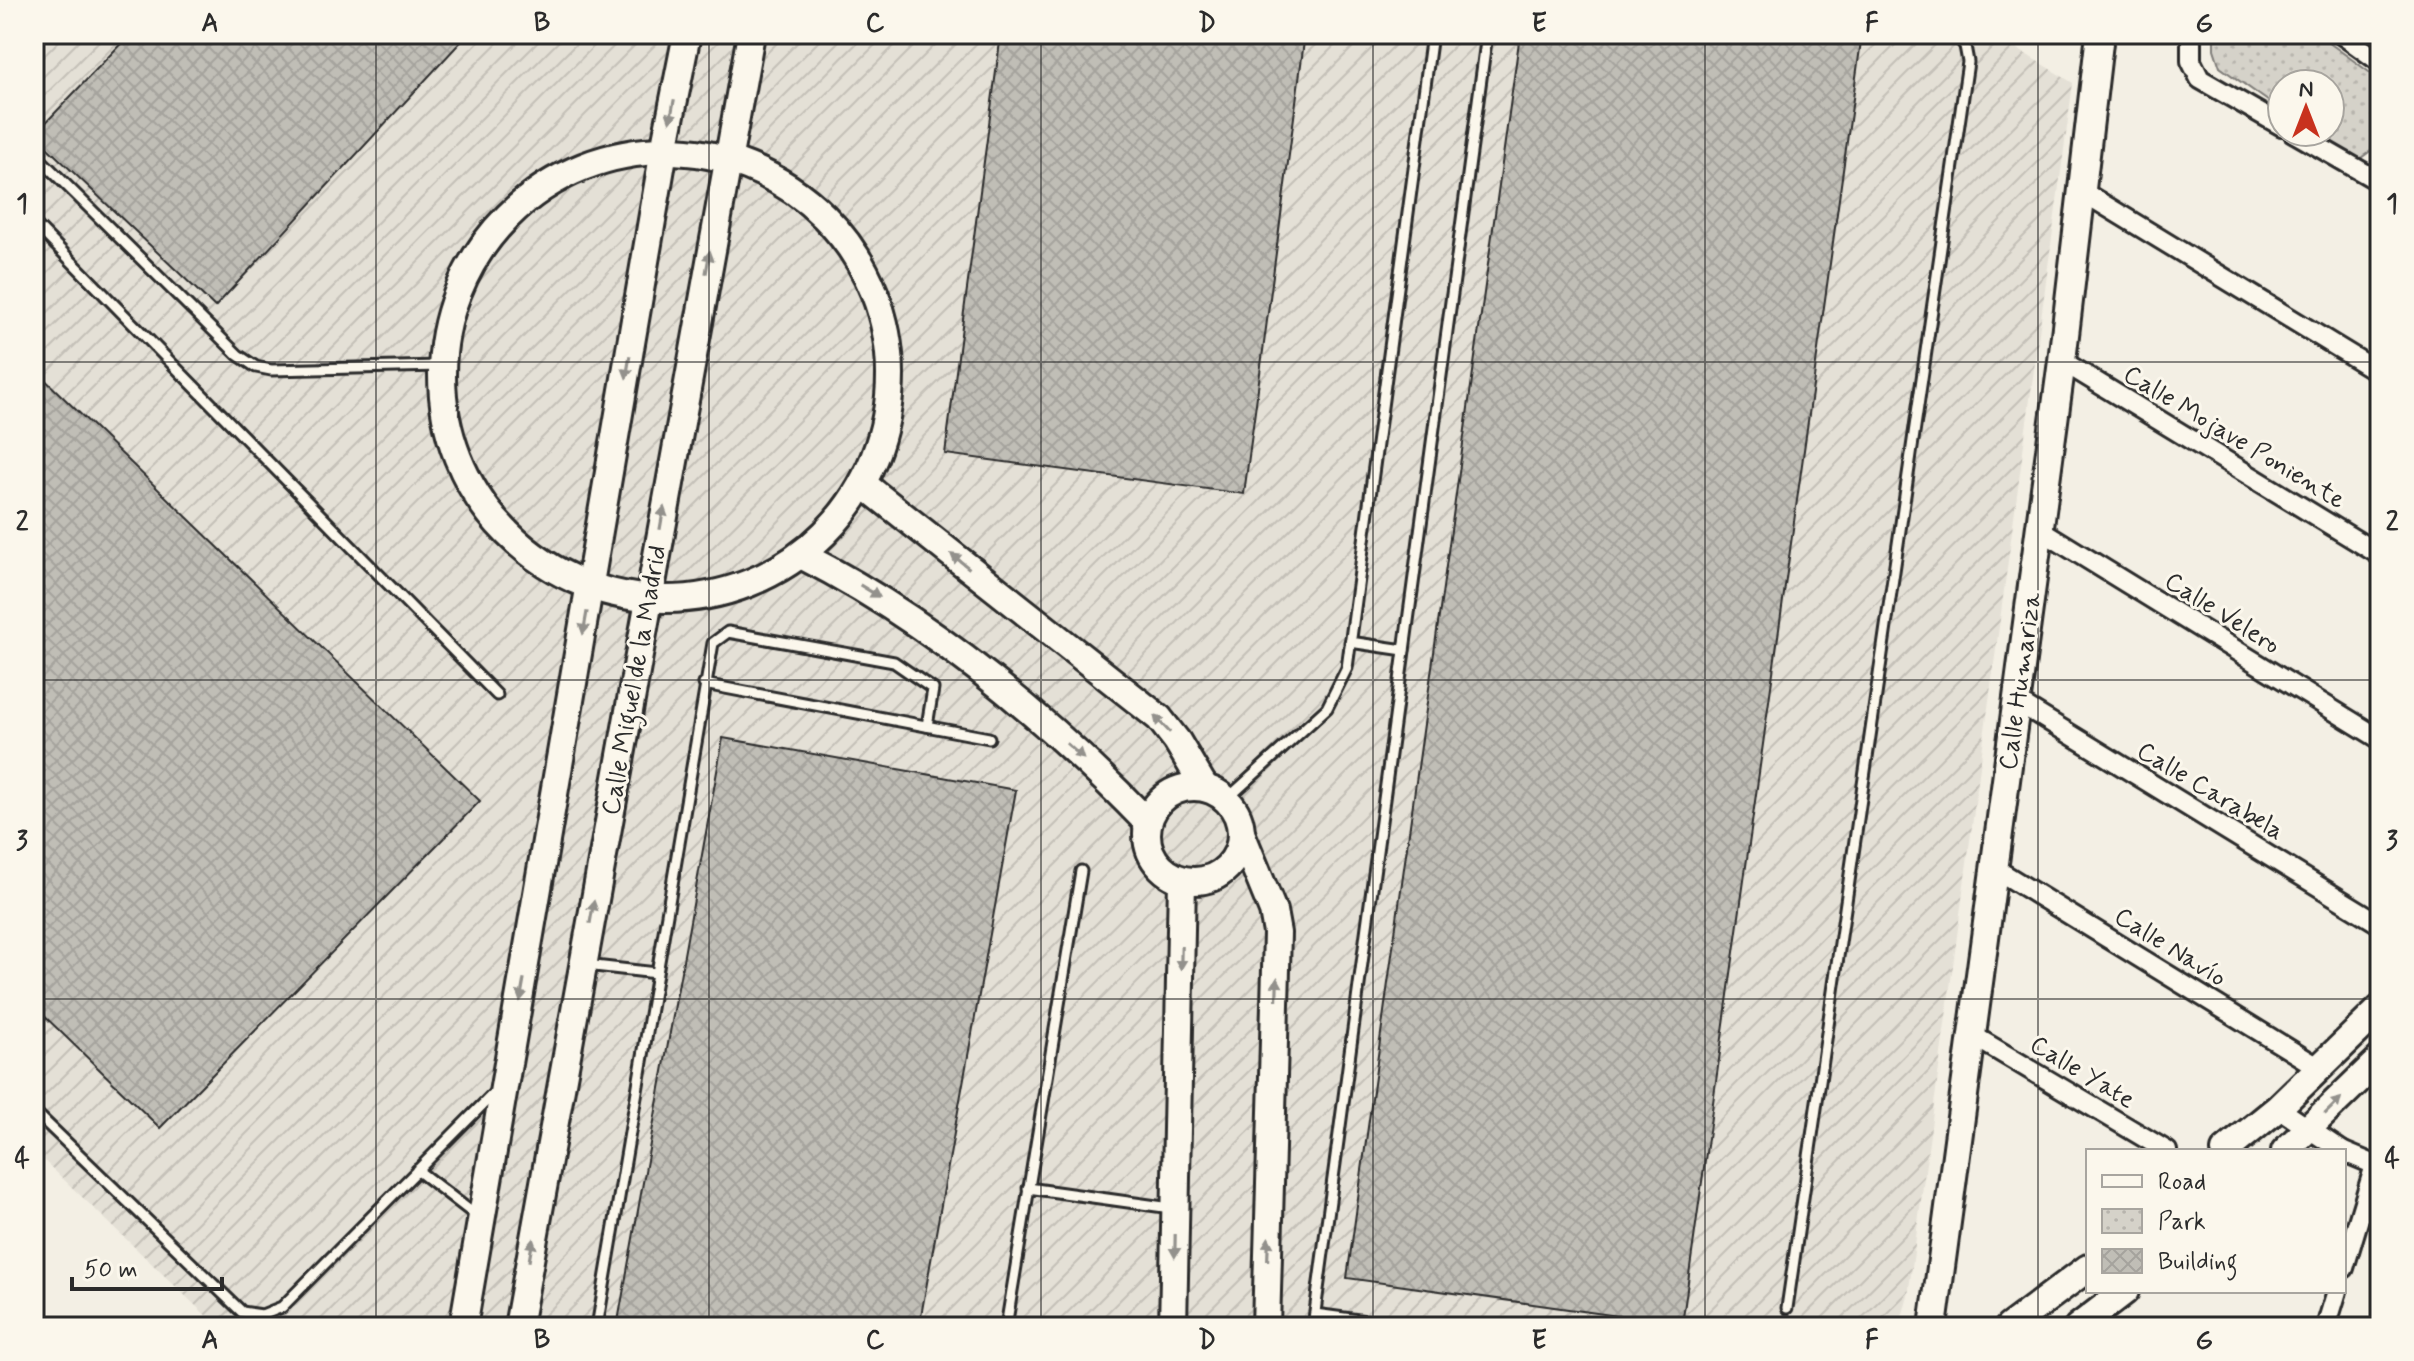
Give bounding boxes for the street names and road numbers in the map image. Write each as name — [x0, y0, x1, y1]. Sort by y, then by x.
street label: Calle Mojave Poniente — [2117, 358, 2351, 518]
street label: Calle Miguel de la Madrid — [594, 543, 678, 819]
street label: Calle Velero — [2158, 565, 2286, 663]
street label: Calle Humariza — [1992, 590, 2050, 772]
street label: Calle Carabela — [2130, 734, 2290, 849]
street label: Calle Navío — [2108, 900, 2232, 995]
street label: Calle Yate — [2023, 1028, 2141, 1117]

